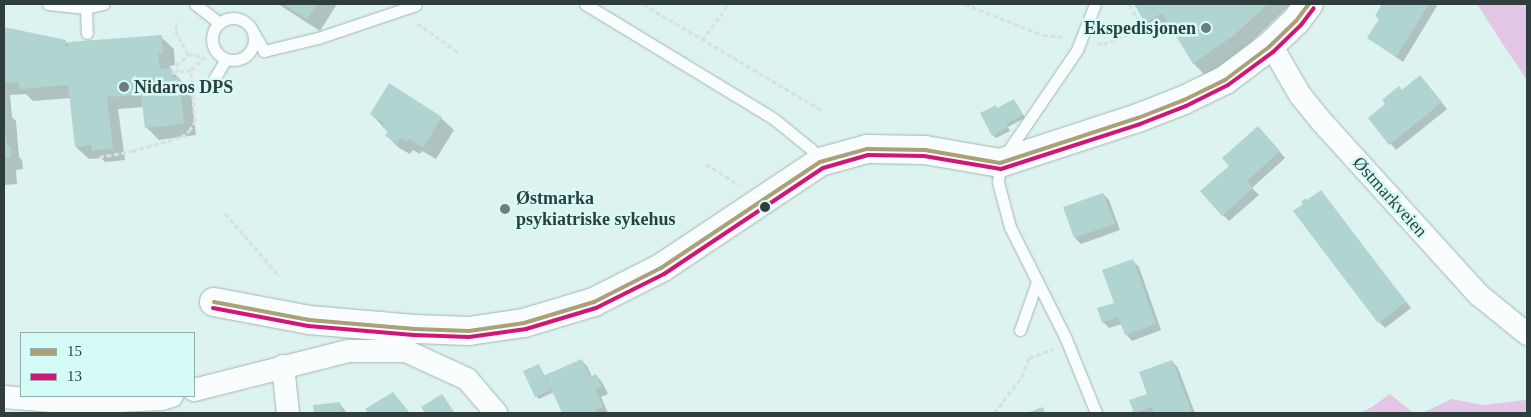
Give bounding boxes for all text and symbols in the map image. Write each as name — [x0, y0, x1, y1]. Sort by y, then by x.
place label: Ekspedisjonen — [1084, 17, 1196, 39]
marker: Ekspedisjonen — [1200, 22, 1212, 34]
place label: Nidaros DPS — [134, 76, 233, 98]
marker: Nidaros DPS — [118, 81, 130, 93]
street label: Østmarkveien — [1348, 152, 1432, 242]
place label: Østmarka psykiatriske sykehus — [516, 188, 676, 230]
marker: Østmarka psykiatriske sykehus — [498, 202, 512, 216]
unlabelled marker — [760, 202, 770, 212]
legend — [20, 332, 195, 397]
text: 15 — [67, 343, 82, 359]
text: 13 — [67, 368, 82, 384]

